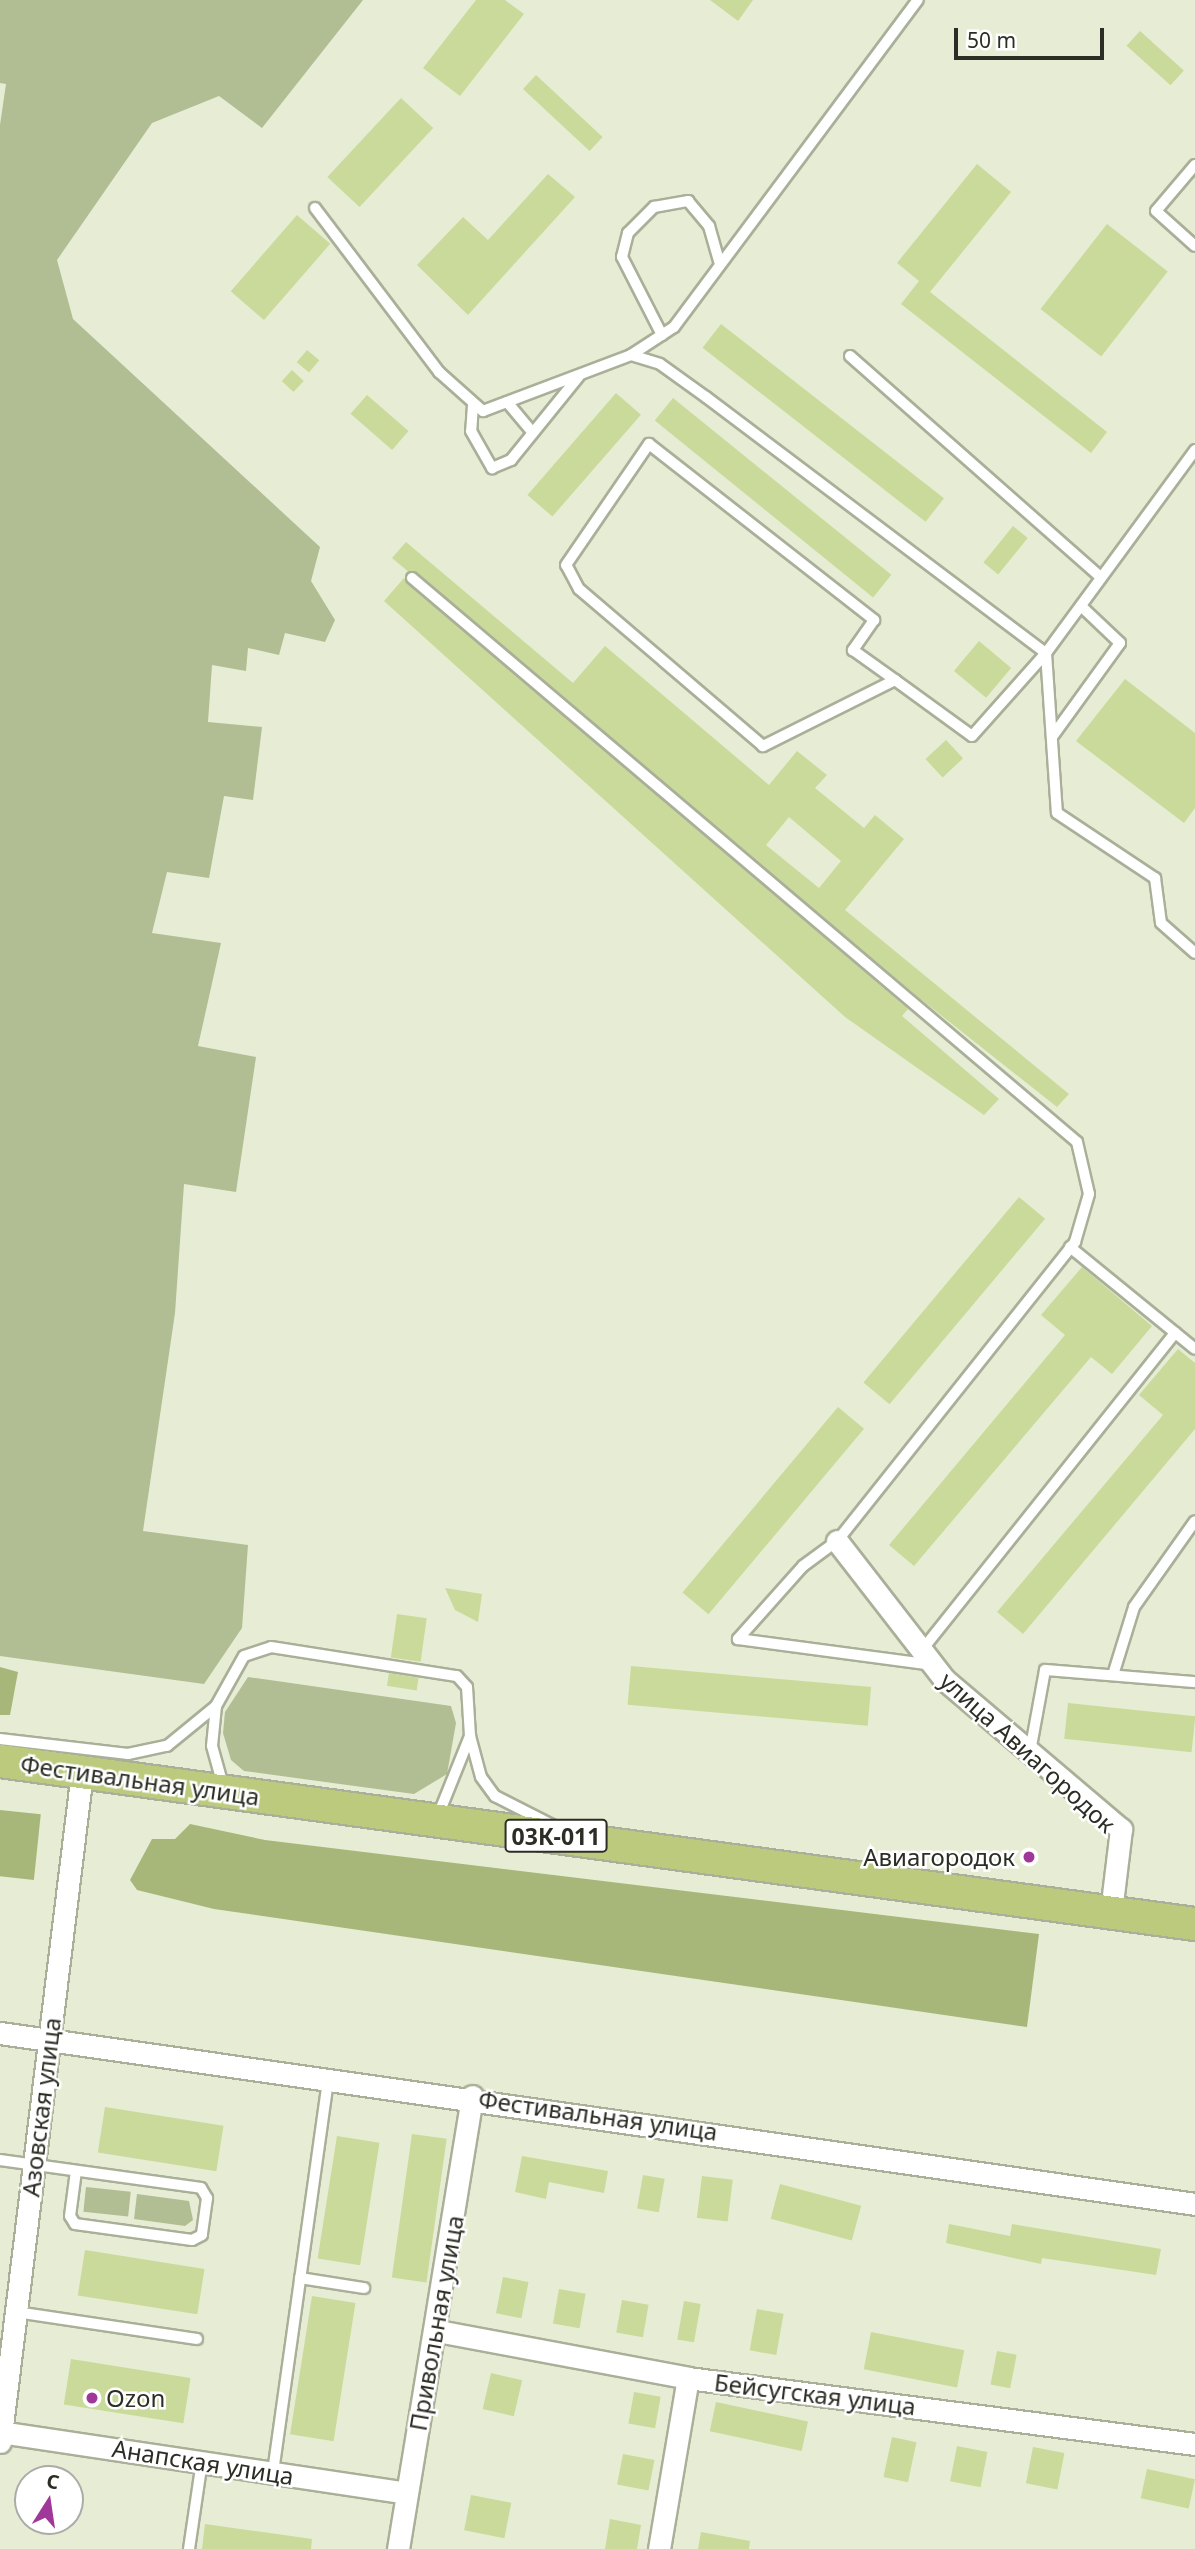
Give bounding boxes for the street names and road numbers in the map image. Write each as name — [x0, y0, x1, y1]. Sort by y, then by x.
street label: улица Авиагородок — [934, 1666, 1122, 1838]
street label: Фестивальная улица — [19, 1749, 261, 1811]
road number: 03К-011 — [504, 1816, 608, 1856]
street label: Азовская улица — [16, 2016, 66, 2198]
street label: Фестивальная улица — [477, 2084, 719, 2146]
street label: Привольная улица — [403, 2213, 469, 2433]
street label: Бейсугская улица — [713, 2367, 917, 2421]
street label: Анапская улица — [110, 2433, 296, 2491]

